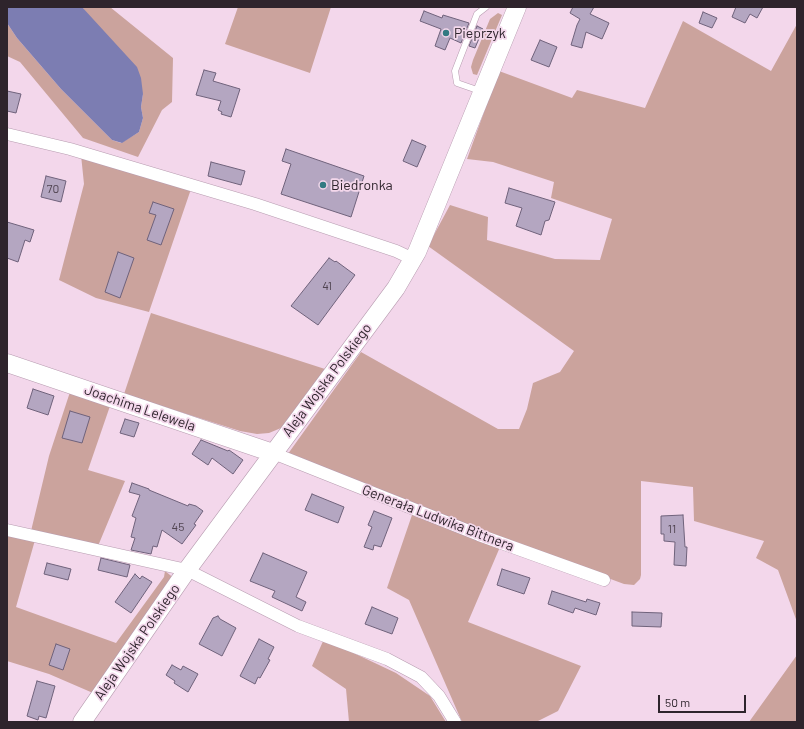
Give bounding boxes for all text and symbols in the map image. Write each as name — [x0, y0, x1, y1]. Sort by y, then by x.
place label: Pieprzyk — [454, 25, 506, 41]
marker: Pieprzyk — [441, 28, 451, 38]
place label: Biedronka — [331, 177, 393, 193]
marker: Biedronka — [318, 180, 328, 190]
house number: 70 — [47, 182, 59, 196]
house number: 41 — [322, 279, 332, 293]
street label: Aleja Wojska Polskiego — [279, 320, 375, 440]
street label: Joachima Lelewela — [82, 381, 198, 435]
street label: Generała Ludwika Bittnera — [360, 481, 516, 555]
house number: 45 — [172, 520, 184, 534]
house number: 11 — [668, 522, 676, 536]
street label: Aleja Wojska Polskiego — [91, 581, 183, 703]
scale bar — [660, 687, 748, 713]
text: 50 m — [665, 695, 690, 709]

